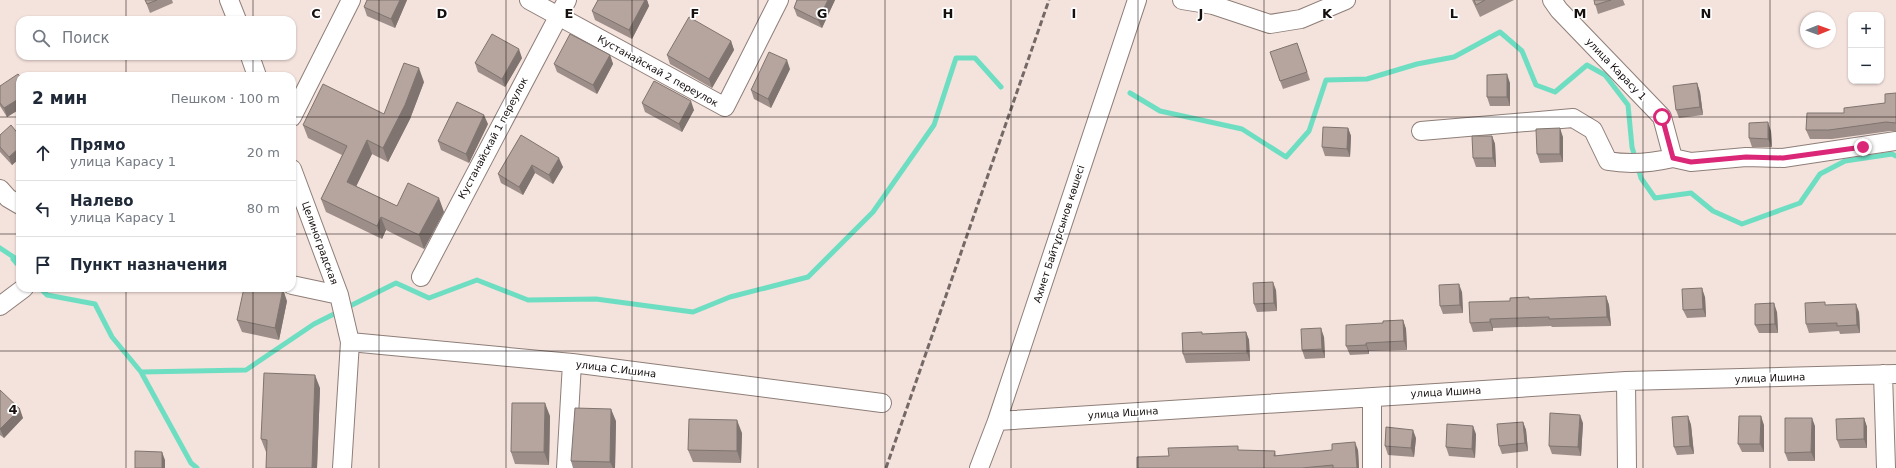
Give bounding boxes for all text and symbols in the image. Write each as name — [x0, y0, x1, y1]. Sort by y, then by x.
text: C — [311, 6, 321, 21]
text: D — [437, 6, 448, 21]
text: E — [565, 6, 573, 21]
text: F — [691, 6, 699, 21]
text: G — [817, 6, 827, 21]
text: H — [943, 6, 953, 21]
text: I — [1072, 6, 1076, 21]
text: J — [1198, 6, 1203, 21]
text: K — [1322, 6, 1333, 21]
text: L — [1450, 6, 1458, 21]
text: M — [1574, 6, 1586, 21]
text: N — [1701, 6, 1711, 21]
north arrow — [1800, 12, 1836, 48]
map controls — [1848, 12, 1884, 84]
button: + — [1848, 12, 1884, 48]
search box — [16, 16, 296, 60]
icon: search — [30, 27, 52, 49]
text: Поиск — [62, 29, 110, 47]
street label: Кустанайскай 2 переулок — [596, 33, 720, 109]
street label: улица Карасу 1 — [1584, 36, 1648, 102]
button: − — [1848, 48, 1884, 84]
street label: Кустанайскай 1 переулок — [456, 75, 530, 201]
text: 2 мин — [32, 88, 87, 108]
text: Пешком · 100 m — [171, 91, 280, 106]
route start — [1653, 108, 1671, 126]
text: Прямо — [70, 136, 126, 154]
route end — [1854, 138, 1872, 156]
icon: ahead — [32, 142, 54, 164]
text: 20 m — [247, 145, 280, 160]
text: улица Карасу 1 — [70, 154, 176, 169]
street label: Ахмет Байтұрсынов көшесі — [1032, 164, 1086, 304]
text: Налево — [70, 192, 134, 210]
icon: left — [32, 198, 54, 220]
street label: Целиноградская — [300, 200, 340, 286]
text: 80 m — [247, 201, 280, 216]
text: улица Карасу 1 — [70, 210, 176, 225]
icon: arrive — [32, 254, 54, 276]
text: Пункт назначения — [70, 256, 227, 274]
street label: улица С.Ишина — [575, 359, 657, 379]
street label: улица Ишина — [1734, 371, 1806, 385]
street label: улица Ишина — [1410, 385, 1482, 399]
text: 4 — [8, 402, 18, 417]
street label: улица Ишина — [1087, 405, 1159, 421]

